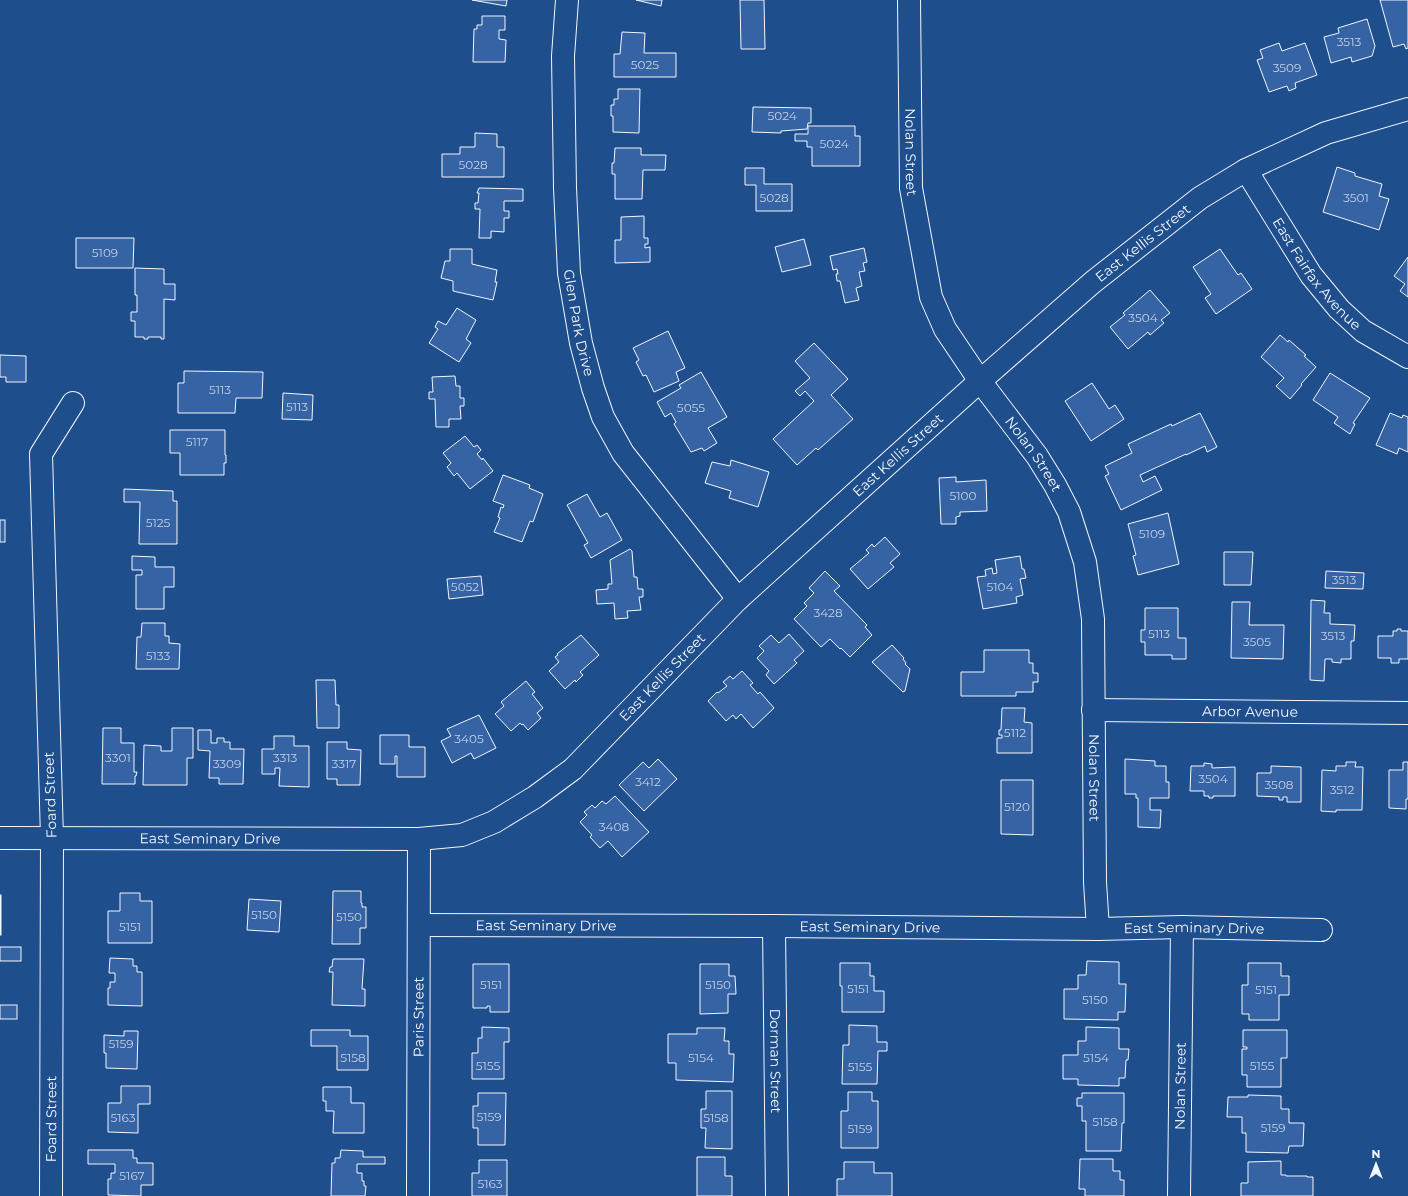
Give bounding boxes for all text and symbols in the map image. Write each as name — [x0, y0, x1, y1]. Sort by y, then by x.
house number: 3513 — [1337, 34, 1361, 49]
house number: 5025 — [631, 57, 659, 72]
house number: 3509 — [1273, 60, 1301, 75]
house number: 5024 — [767, 108, 797, 123]
street label: Nolan Street — [901, 108, 921, 198]
house number: 5024 — [819, 136, 849, 151]
house number: 5028 — [458, 157, 488, 172]
house number: 5028 — [759, 190, 789, 205]
house number: 3501 — [1343, 190, 1369, 205]
street label: East Kellis Street — [1092, 200, 1194, 286]
street label: East Fairfax Avenue — [1269, 214, 1365, 334]
house number: 5109 — [92, 245, 118, 260]
street label: Glen Park Drive — [560, 268, 598, 378]
house number: 3504 — [1128, 310, 1158, 325]
house number: 5113 — [209, 382, 231, 397]
house number: 5113 — [286, 399, 308, 414]
house number: 5055 — [677, 400, 705, 415]
street label: East Kellis Street — [849, 409, 947, 501]
street label: Nolan Street — [1001, 413, 1066, 495]
house number: 5117 — [186, 434, 208, 449]
house number: 5100 — [949, 488, 977, 503]
house number: 5125 — [146, 515, 171, 530]
house number: 5109 — [1139, 526, 1165, 541]
house number: 3513 — [1332, 572, 1356, 587]
house number: 5052 — [451, 579, 479, 594]
house number: 5104 — [986, 579, 1014, 594]
house number: 3428 — [813, 605, 843, 620]
house number: 5113 — [1148, 626, 1170, 641]
house number: 3513 — [1321, 628, 1345, 643]
street label: East Kellis Street — [615, 629, 709, 725]
house number: 3505 — [1243, 634, 1271, 649]
house number: 5133 — [146, 648, 171, 663]
street label: Arbor Avenue — [1202, 702, 1298, 721]
house number: 5112 — [1004, 725, 1026, 740]
house number: 3405 — [454, 731, 484, 746]
street label: Nolan Street — [1085, 734, 1104, 822]
house number: 3301 — [105, 750, 131, 765]
house number: 3313 — [273, 750, 298, 765]
street label: Foard Street — [39, 751, 61, 839]
house number: 3309 — [213, 756, 241, 771]
house number: 3317 — [332, 756, 356, 771]
house number: 3504 — [1198, 771, 1228, 786]
house number: 3412 — [635, 774, 661, 789]
house number: 3508 — [1264, 777, 1294, 792]
house number: 3512 — [1330, 782, 1354, 797]
house number: 5120 — [1004, 799, 1030, 814]
house number: 3408 — [599, 819, 629, 834]
street label: East Seminary Drive — [140, 829, 280, 848]
house number: 5150 — [251, 907, 277, 922]
house number: 5150 — [336, 909, 362, 924]
street label: East Seminary Drive — [476, 916, 616, 935]
street label: East Seminary Drive — [800, 917, 940, 937]
street label: East Seminary Drive — [1123, 918, 1265, 938]
house number: 5151 — [119, 919, 141, 934]
street label: Paris Street — [409, 977, 428, 1057]
house number: 5151 — [480, 977, 502, 992]
house number: 5150 — [705, 977, 731, 992]
house number: 5151 — [847, 981, 869, 996]
house number: 5151 — [1255, 982, 1277, 997]
house number: 5150 — [1082, 992, 1108, 1007]
street label: Dorman Street — [766, 1009, 785, 1114]
house number: 5159 — [108, 1036, 134, 1051]
street label: Nolan Street — [1171, 1042, 1190, 1130]
house number: 5158 — [340, 1050, 366, 1065]
house number: 5154 — [688, 1050, 714, 1065]
house number: 5154 — [1083, 1050, 1109, 1065]
house number: 5155 — [476, 1058, 501, 1073]
house number: 5155 — [1250, 1058, 1275, 1073]
house number: 5155 — [848, 1059, 873, 1074]
street label: Foard Street — [42, 1075, 60, 1162]
house number: 5159 — [476, 1109, 502, 1124]
house number: 5163 — [110, 1110, 136, 1125]
house number: 5158 — [703, 1110, 729, 1125]
house number: 5158 — [1092, 1114, 1118, 1129]
house number: 5159 — [1260, 1120, 1286, 1135]
house number: 5159 — [847, 1121, 873, 1136]
north arrow — [1356, 1144, 1396, 1184]
text: N — [1372, 1147, 1380, 1161]
house number: 5167 — [119, 1168, 145, 1183]
house number: 5163 — [477, 1176, 503, 1191]

